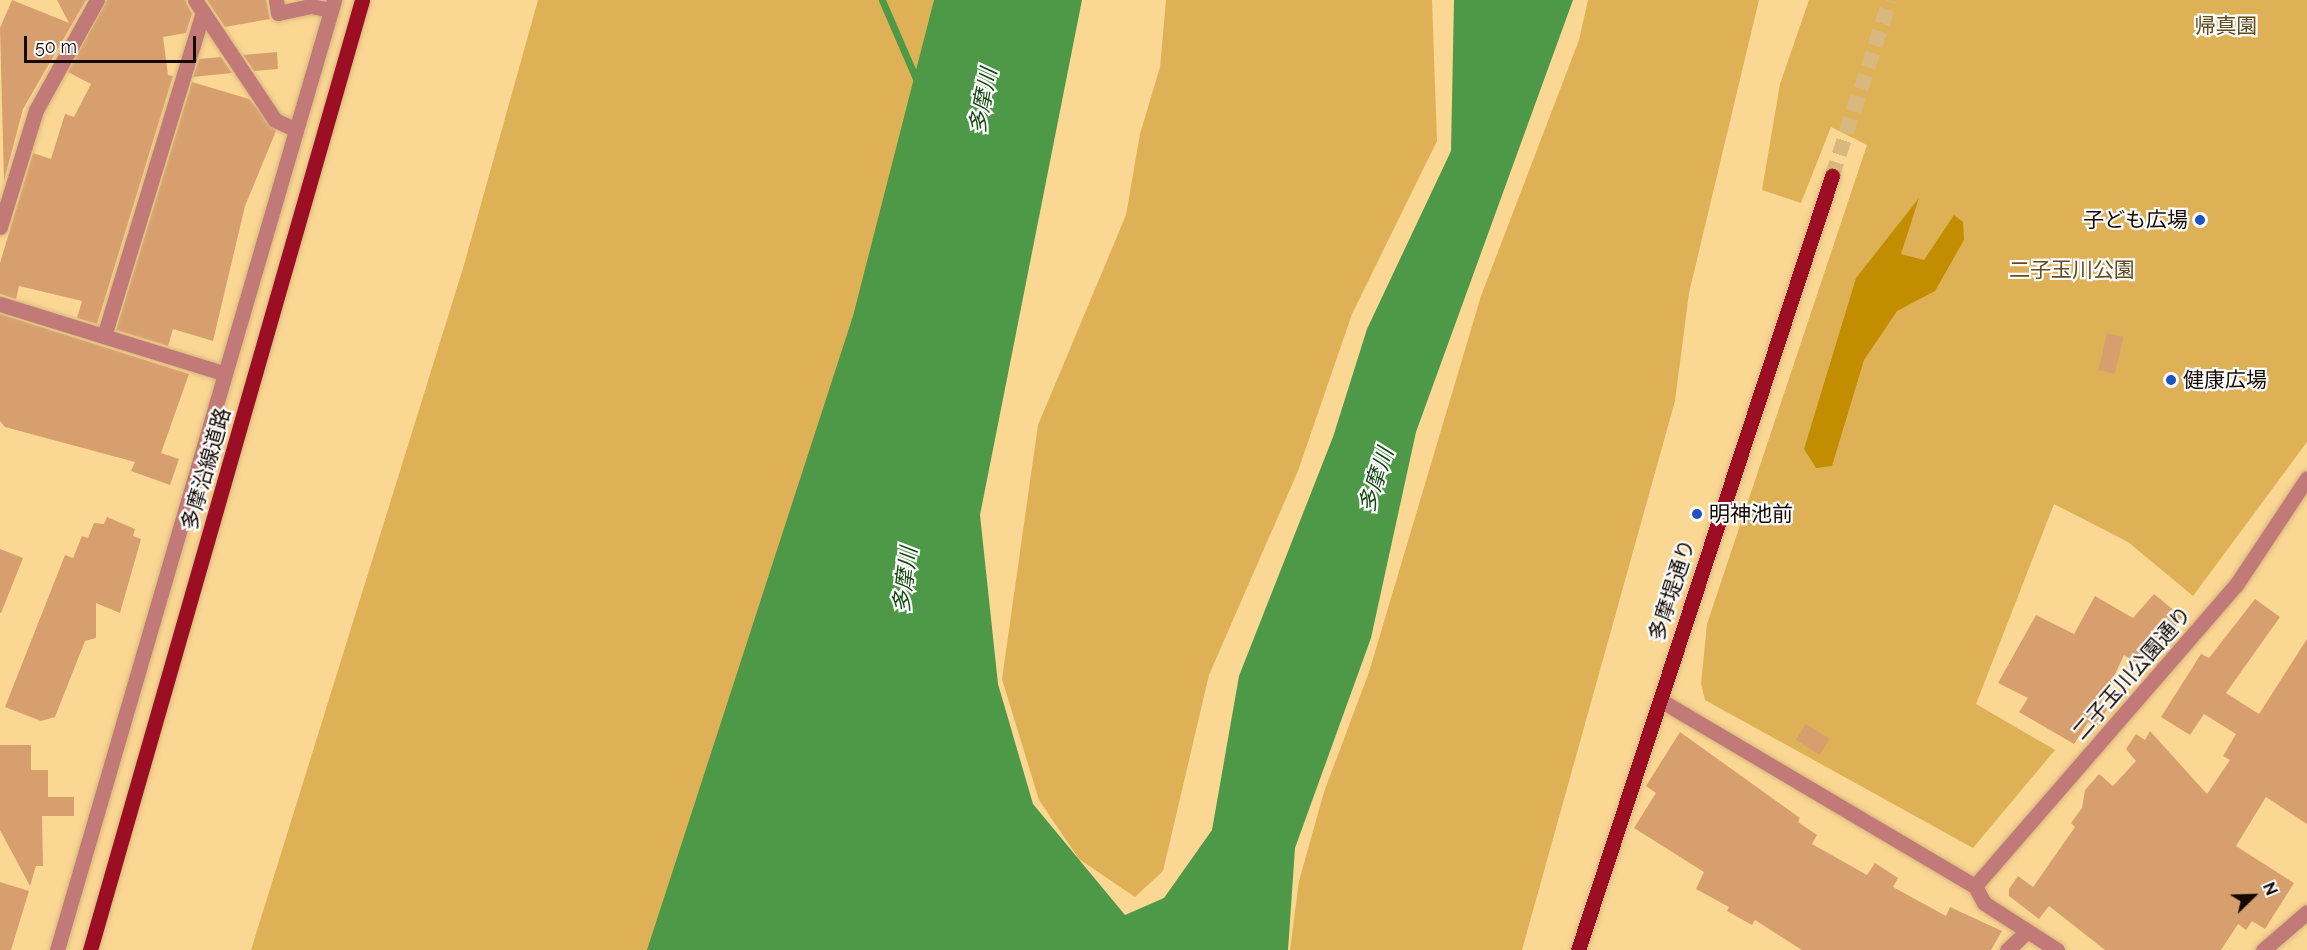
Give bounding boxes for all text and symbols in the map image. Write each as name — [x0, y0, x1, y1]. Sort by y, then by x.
park label: 帰真園 — [2195, 13, 2257, 39]
scale bar — [27, 24, 200, 62]
text: 50 m — [35, 36, 77, 57]
water label: 多摩川 — [964, 66, 1002, 136]
place label: 子ども広場 — [2083, 207, 2188, 233]
marker: 子ども広場 — [2193, 213, 2207, 227]
park label: 二子玉川公園 — [2009, 257, 2135, 283]
place label: 健康広場 — [2183, 367, 2267, 393]
marker: 健康広場 — [2164, 373, 2178, 387]
street label: 多摩沿線道路 — [177, 405, 235, 533]
water label: 多摩川 — [1353, 445, 1399, 515]
place label: 明神池前 — [1709, 501, 1793, 527]
marker: 明神池前 — [1690, 507, 1704, 521]
street label: 多摩堤通り — [1644, 536, 1700, 644]
water label: 多摩川 — [888, 546, 922, 614]
street label: 二子玉川公園通り — [2067, 601, 2197, 745]
north arrow — [2223, 866, 2283, 926]
text: N — [2259, 879, 2281, 898]

